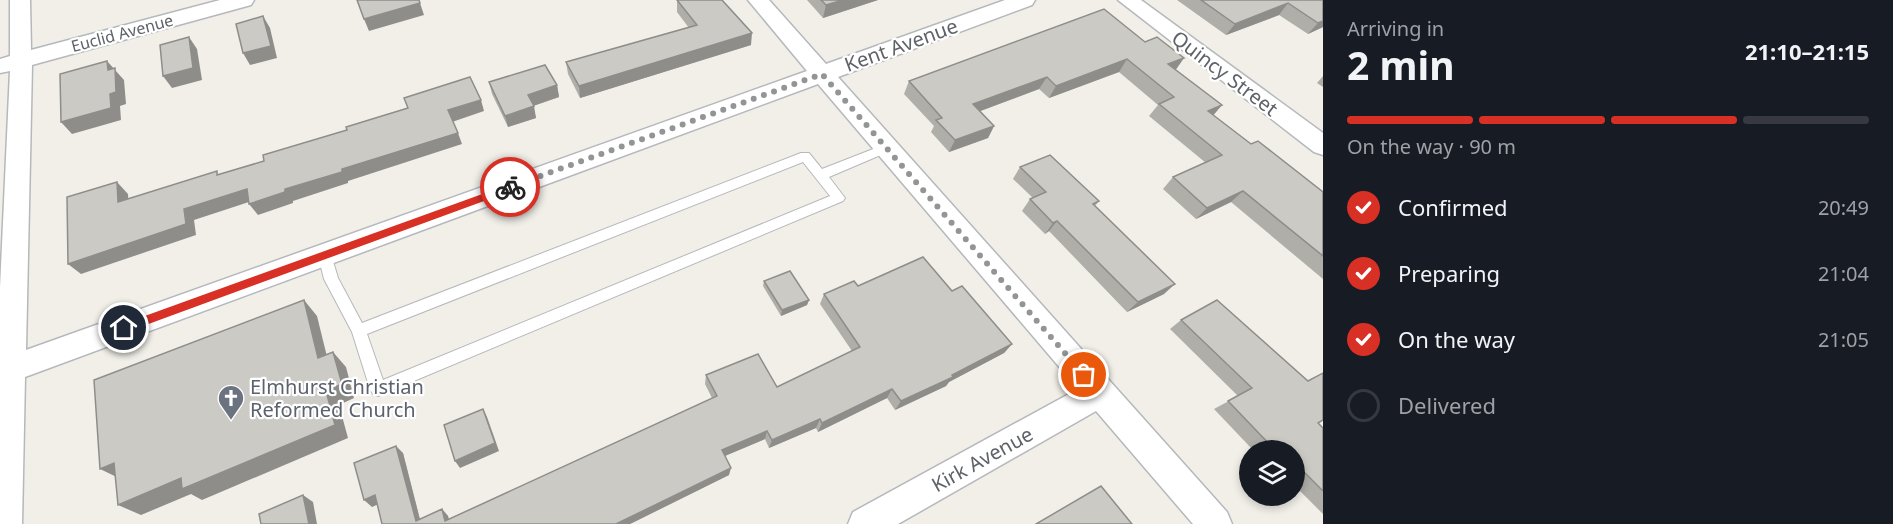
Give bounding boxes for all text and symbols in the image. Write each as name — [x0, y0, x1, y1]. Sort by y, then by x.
street label: Euclid Avenue — [68, 9, 176, 57]
street label: Kent Avenue — [841, 12, 961, 78]
text: Arriving in — [1347, 15, 1444, 42]
street label: Quincy Street — [1166, 24, 1284, 122]
text: 21:10–21:15 — [1745, 36, 1869, 66]
text: 2 min — [1347, 38, 1454, 91]
text: On the way · 90 m — [1347, 133, 1516, 160]
courier — [480, 157, 540, 217]
icon: bike — [494, 171, 527, 204]
icon: check — [1347, 191, 1380, 224]
text: Confirmed — [1398, 192, 1508, 222]
text: 20:49 — [1818, 194, 1869, 221]
icon: check — [1347, 257, 1380, 290]
text: Preparing — [1398, 258, 1500, 288]
text: 21:04 — [1818, 260, 1869, 287]
pin — [98, 302, 149, 353]
icon: home — [107, 311, 140, 344]
icon: check — [1347, 323, 1380, 356]
text: On the way — [1398, 324, 1515, 354]
text: 21:05 — [1818, 326, 1869, 353]
pin — [1058, 349, 1109, 400]
icon: bag — [1067, 358, 1100, 391]
place label: Elmhurst Christian Reformed Church — [250, 373, 424, 423]
church icon: Elmhurst Christian Reformed Church — [216, 383, 246, 421]
text: Delivered — [1398, 390, 1496, 420]
street label: Kirk Avenue — [927, 420, 1037, 498]
map controls — [1239, 440, 1305, 506]
button: layers — [1239, 440, 1305, 506]

